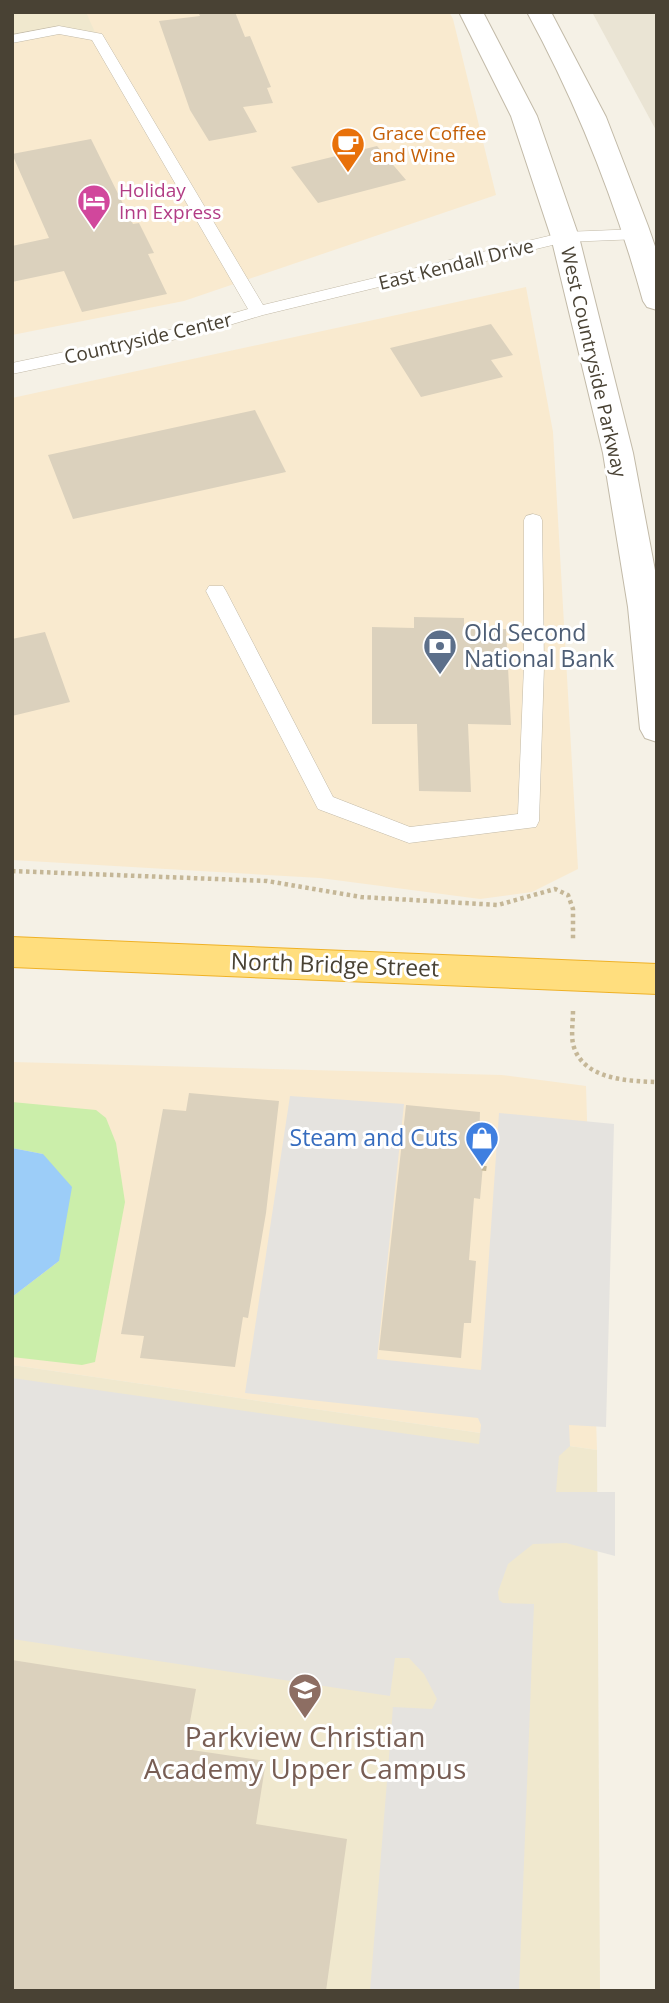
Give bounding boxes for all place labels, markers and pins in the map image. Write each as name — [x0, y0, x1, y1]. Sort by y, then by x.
place label: Grace Coffee and Wine — [372, 120, 486, 168]
cafe icon: Grace Coffee and Wine — [329, 125, 367, 174]
place label: Holiday Inn Express — [119, 177, 221, 225]
hotel icon: Holiday Inn Express — [75, 182, 113, 231]
place label: Old Second National Bank — [464, 616, 614, 674]
bank icon: Old Second National Bank — [421, 627, 459, 676]
shop icon: Steam and Cuts — [463, 1119, 501, 1168]
place label: Steam and Cuts — [290, 1121, 458, 1153]
school or university icon: Parkview Christian Academy Upper Campus — [286, 1671, 324, 1720]
place label: Parkview Christian Academy Upper Campus — [144, 1717, 466, 1787]

